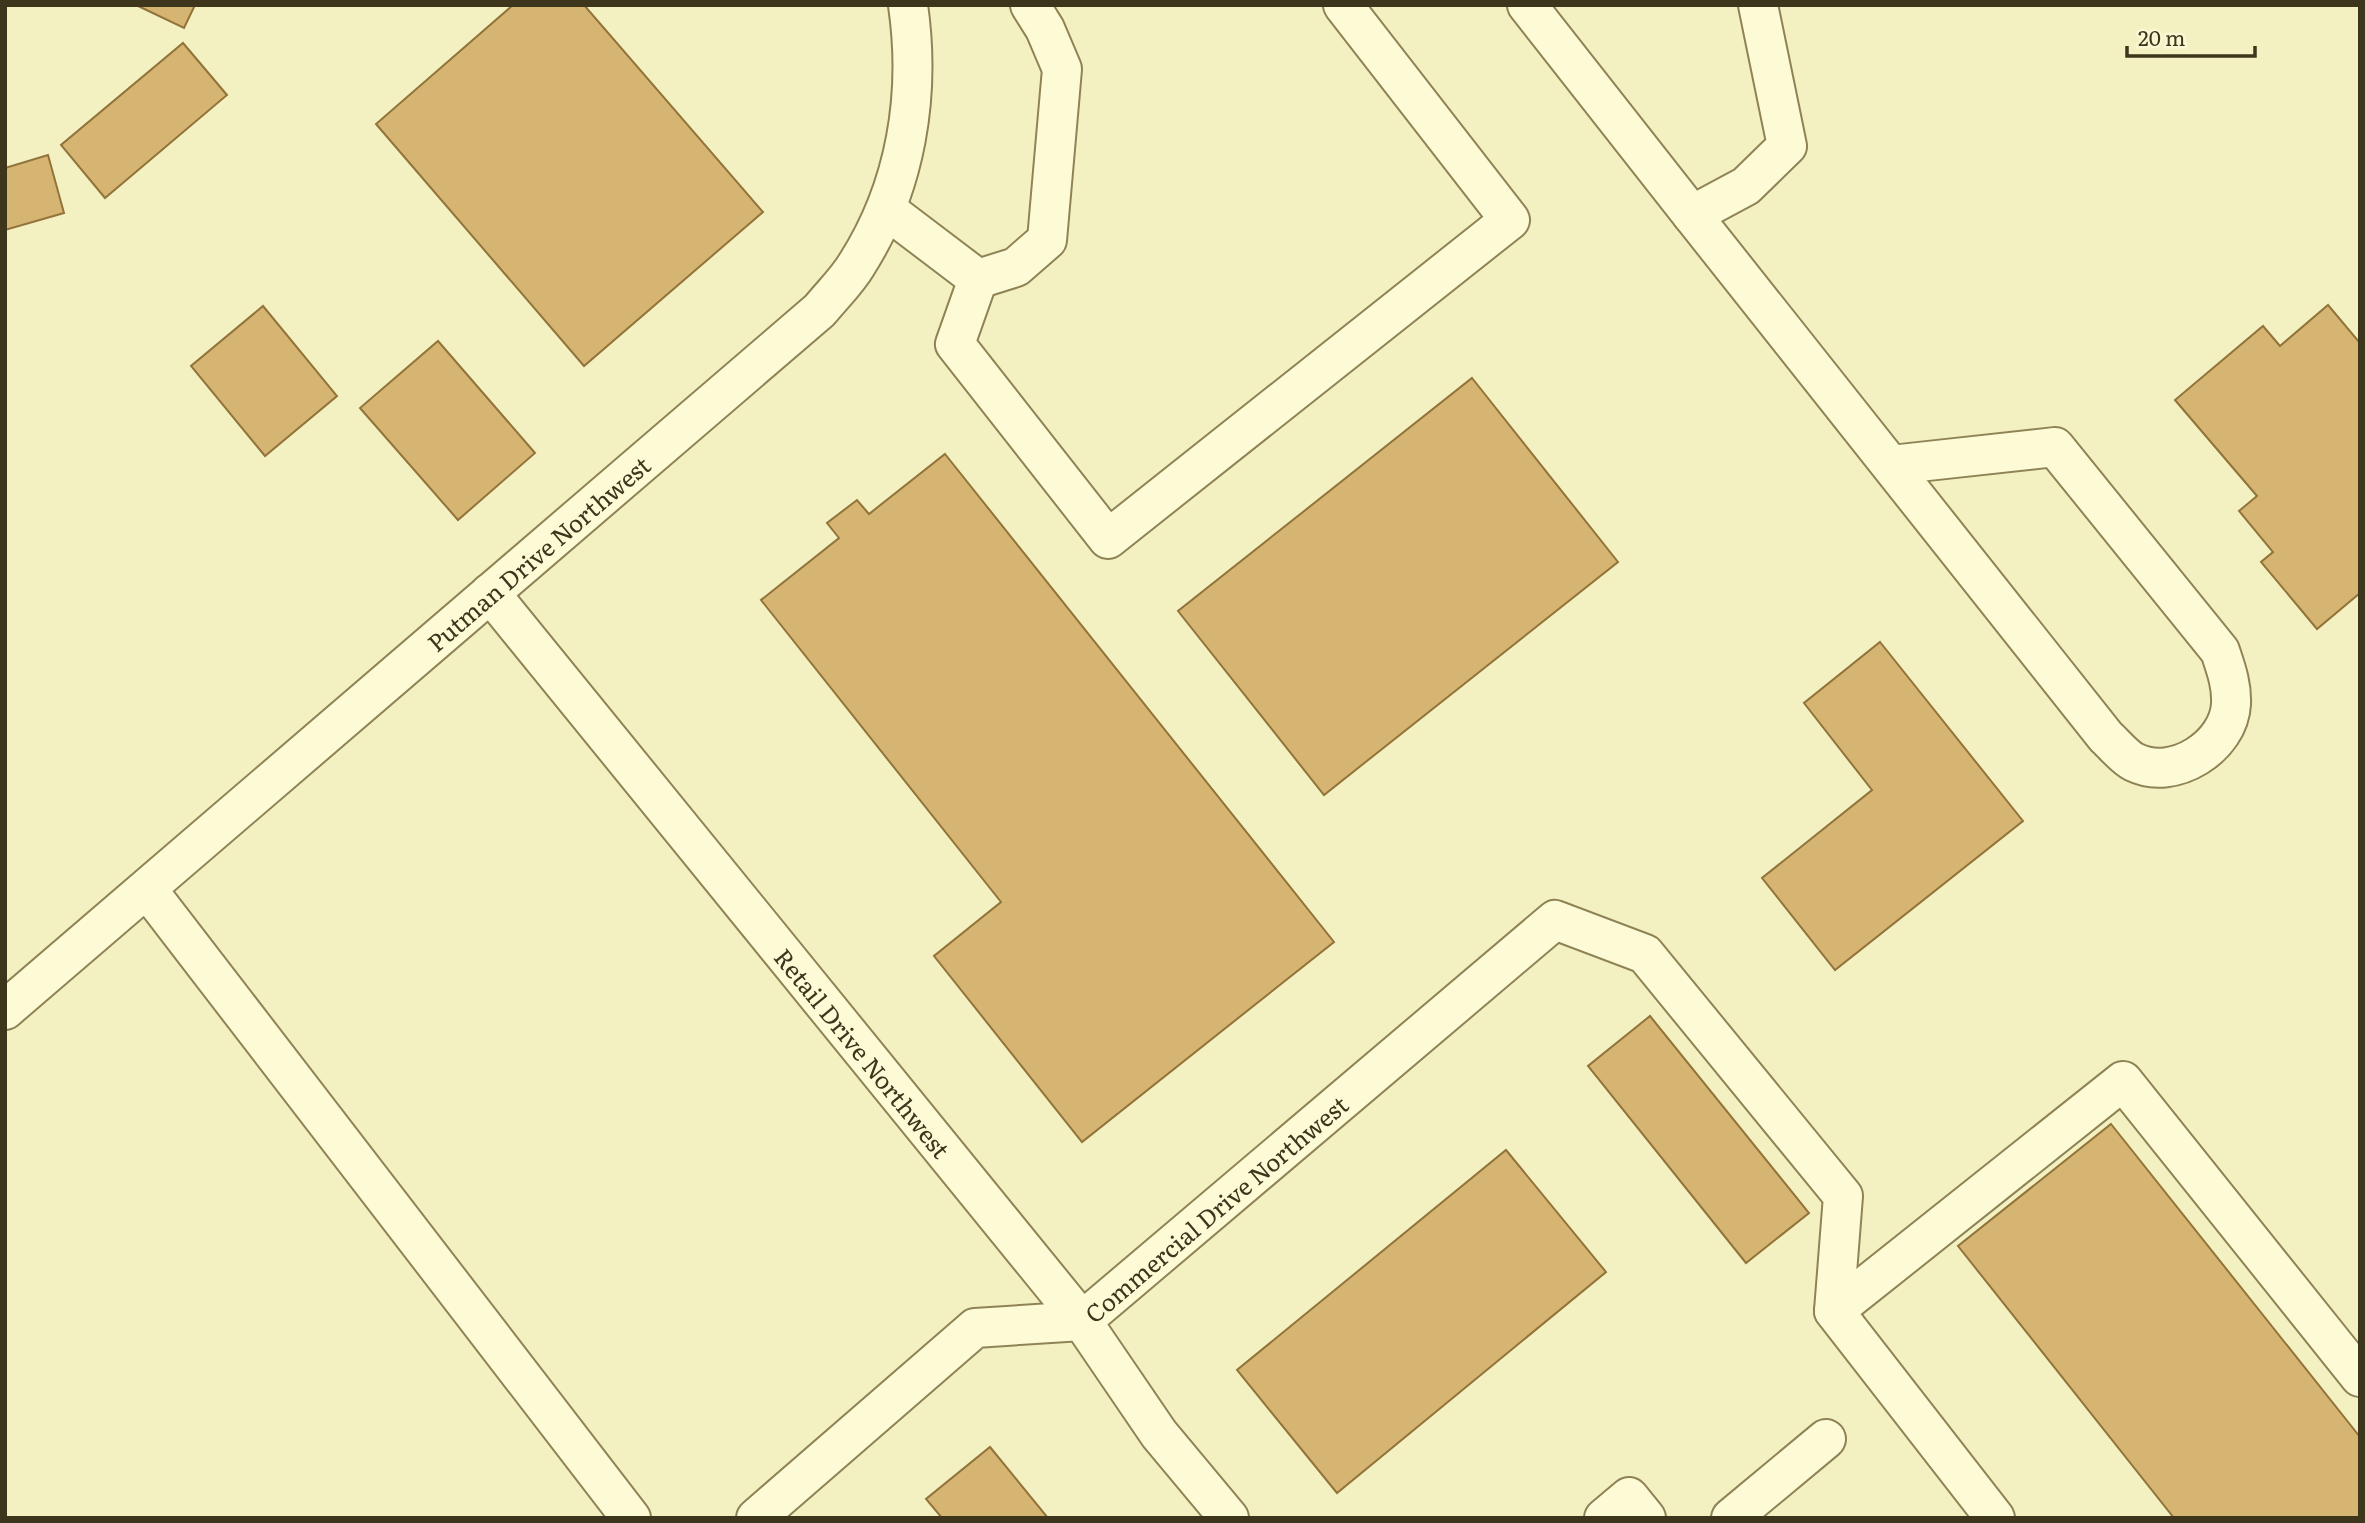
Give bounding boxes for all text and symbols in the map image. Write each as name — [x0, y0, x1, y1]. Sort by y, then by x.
scale bar — [2127, 14, 2255, 58]
text: 20 m — [2138, 21, 2185, 52]
street label: Putman Drive Northwest — [418, 447, 657, 658]
street label: Retail Drive Northwest — [767, 940, 960, 1165]
street label: Commercial Drive Northwest — [1076, 1086, 1355, 1330]

